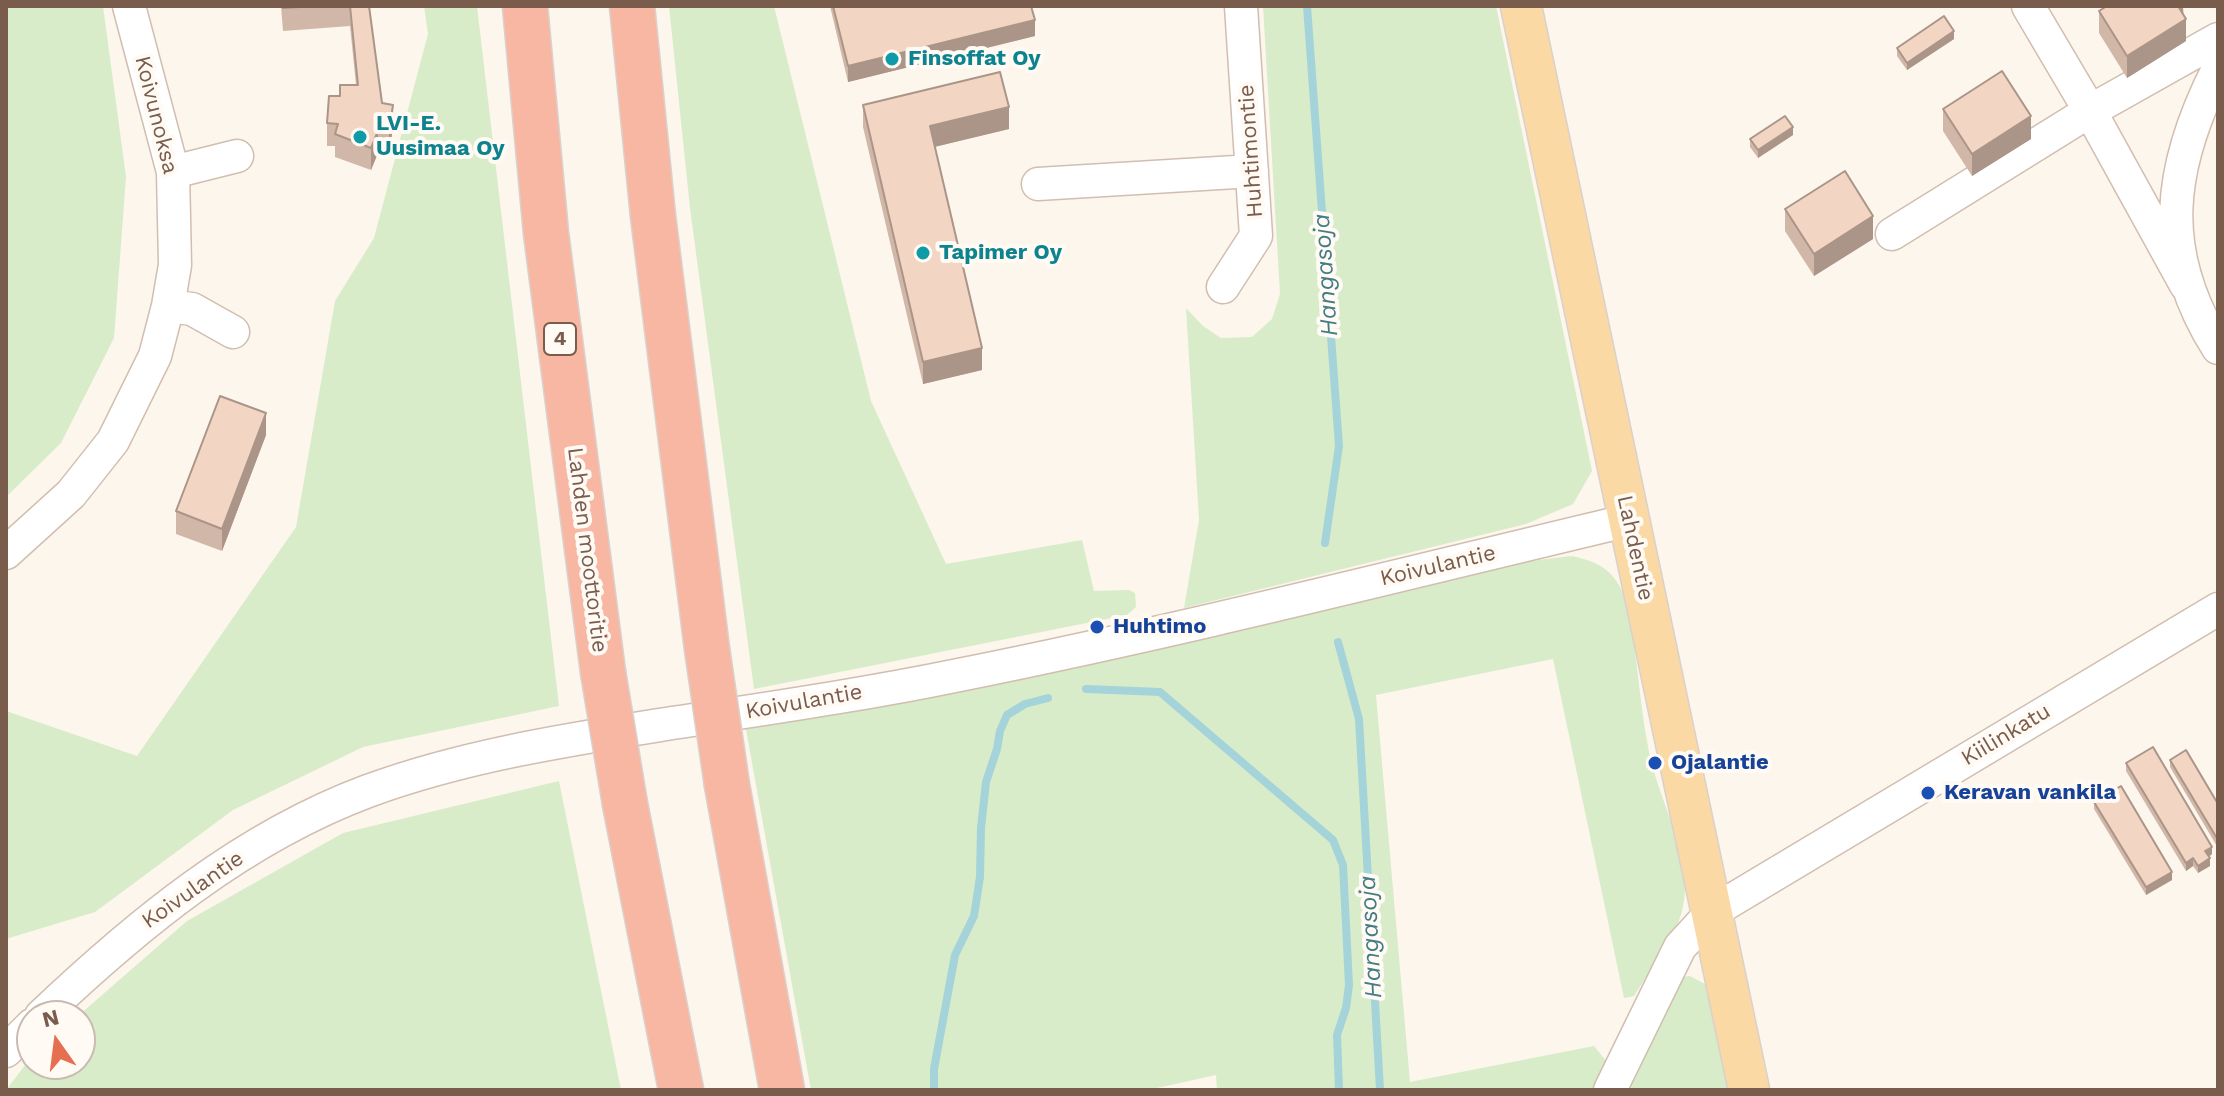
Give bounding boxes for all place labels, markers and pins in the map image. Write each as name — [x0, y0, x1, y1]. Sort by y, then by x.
place label: Finsoffat Oy — [908, 46, 1041, 72]
marker: Finsoffat Oy — [883, 50, 901, 68]
place label: LVI-E. Uusimaa Oy — [376, 111, 505, 162]
marker: LVI-E. Uusimaa Oy — [351, 128, 369, 146]
place label: Tapimer Oy — [939, 240, 1062, 266]
marker: Tapimer Oy — [914, 244, 932, 262]
place label: Huhtimo — [1113, 614, 1206, 640]
marker: Huhtimo — [1088, 618, 1106, 636]
place label: Ojalantie — [1671, 750, 1769, 776]
marker: Ojalantie — [1646, 754, 1664, 772]
place label: Keravan vankila — [1944, 780, 2116, 806]
marker: Keravan vankila — [1919, 784, 1937, 802]

